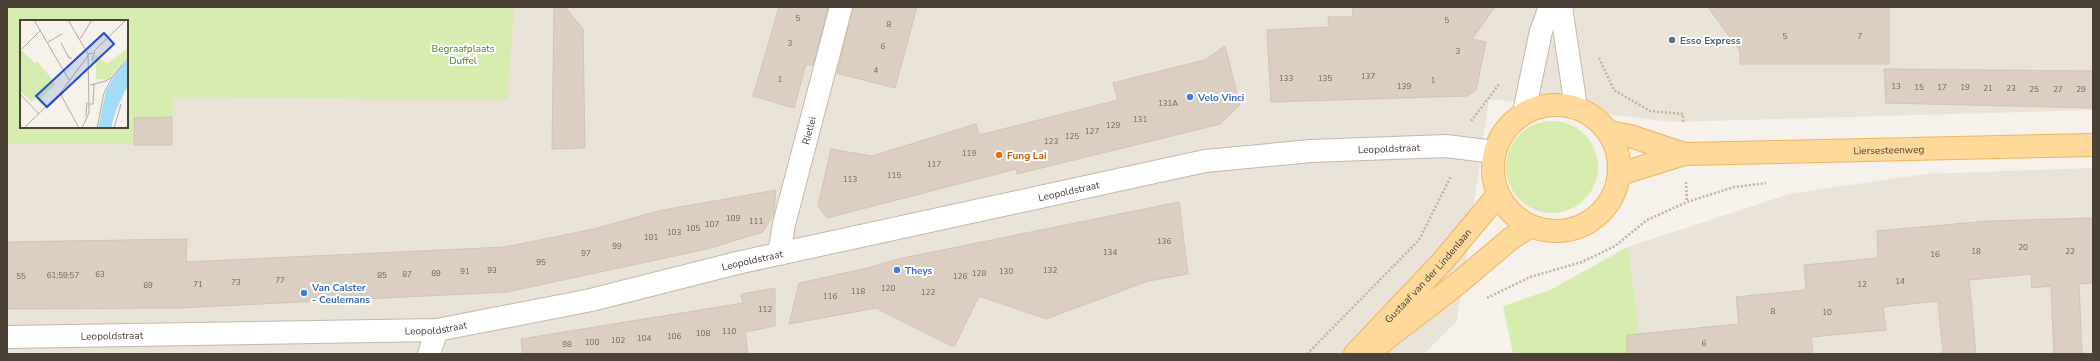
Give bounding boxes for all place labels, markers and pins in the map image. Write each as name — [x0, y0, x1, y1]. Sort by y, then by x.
place label: Esso Express — [1680, 34, 1741, 48]
marker: Esso Express — [1667, 35, 1677, 45]
place label: Velo Vinci — [1197, 91, 1244, 105]
marker: Velo Vinci — [1185, 92, 1195, 102]
place label: Fung Lai — [1007, 149, 1047, 163]
marker: Fung Lai — [994, 150, 1004, 160]
place label: Theys — [905, 264, 933, 278]
marker: Theys — [892, 265, 902, 275]
place label: Van Calster - Ceulemans — [311, 281, 370, 307]
marker: Van Calster - Ceulemans — [299, 288, 309, 298]

